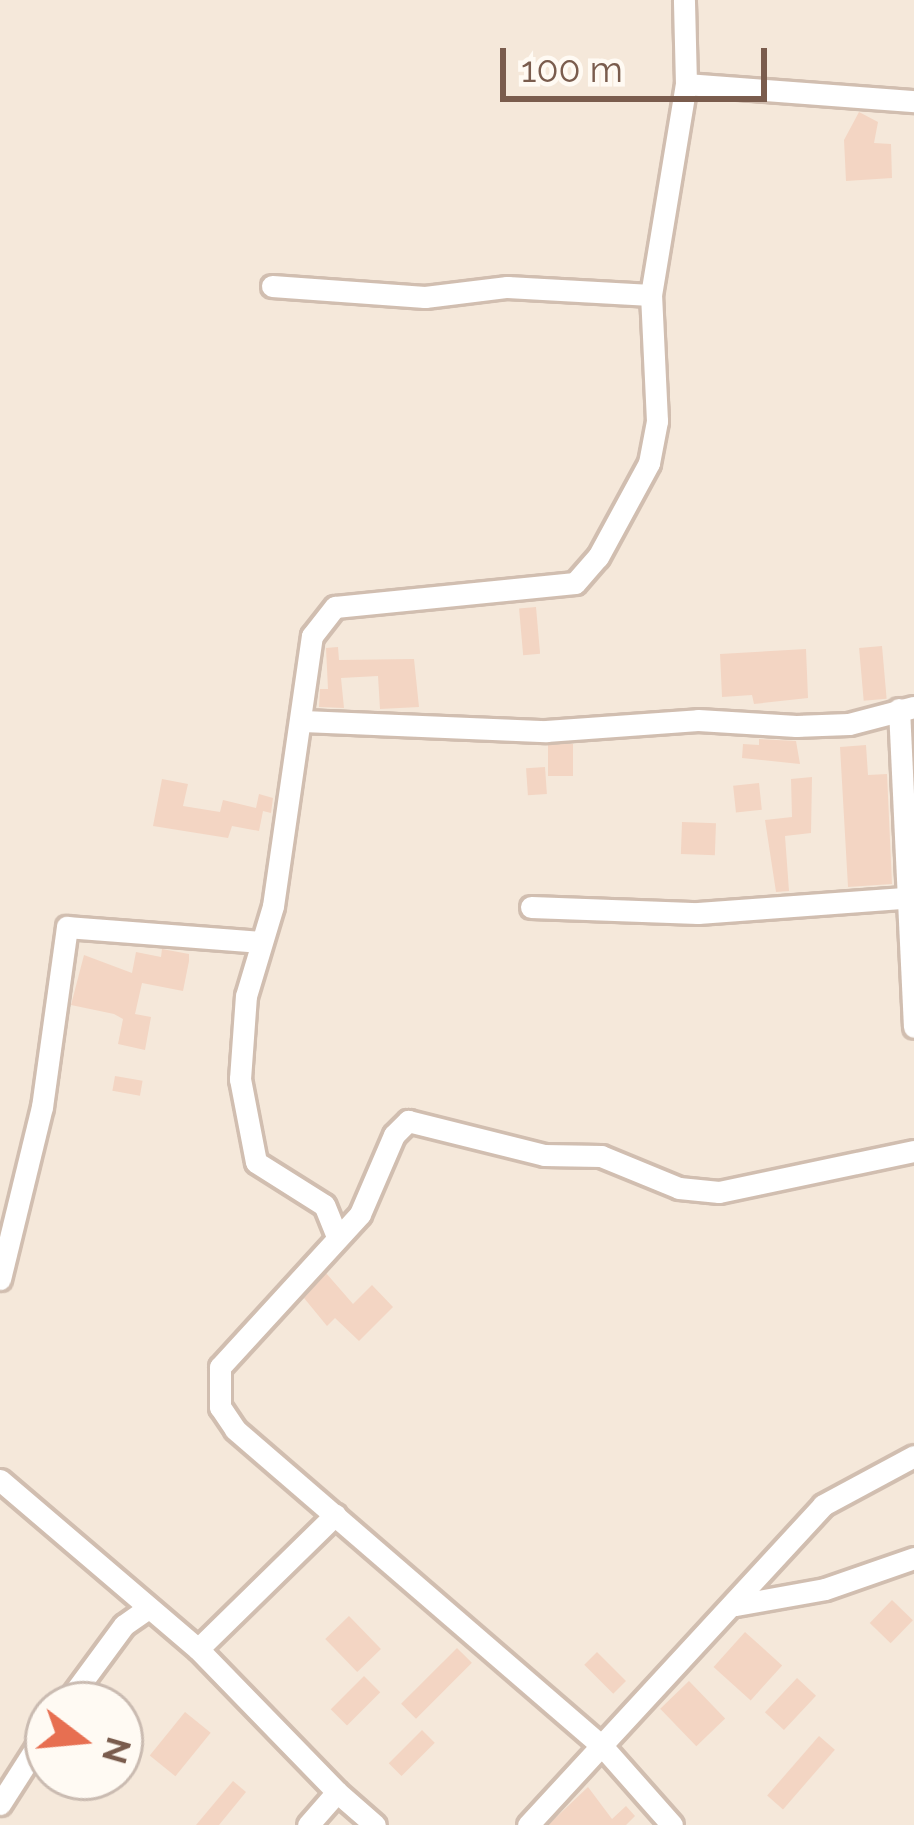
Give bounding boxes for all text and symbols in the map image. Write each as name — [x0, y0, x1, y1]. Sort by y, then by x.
scale bar — [506, 24, 773, 98]
text: 100 m — [521, 48, 623, 90]
north arrow — [24, 1681, 144, 1801]
text: N — [94, 1733, 138, 1768]

